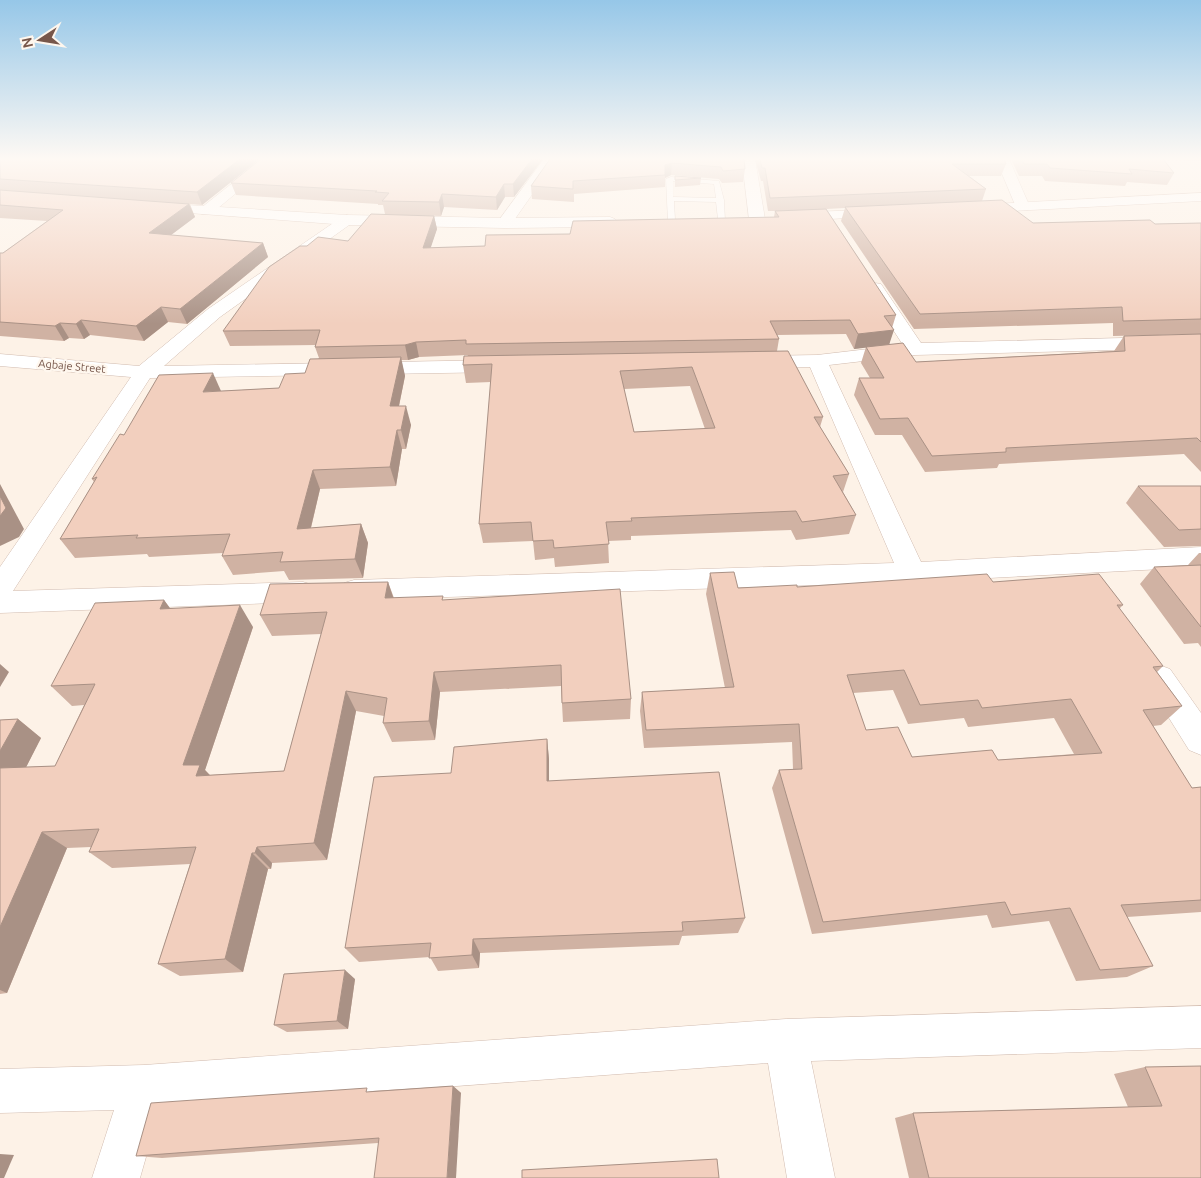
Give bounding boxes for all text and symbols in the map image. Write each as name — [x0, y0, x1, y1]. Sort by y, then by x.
north arrow — [15, 15, 65, 65]
text: N — [18, 36, 36, 49]
street label: Agbaje Street — [38, 357, 107, 375]

